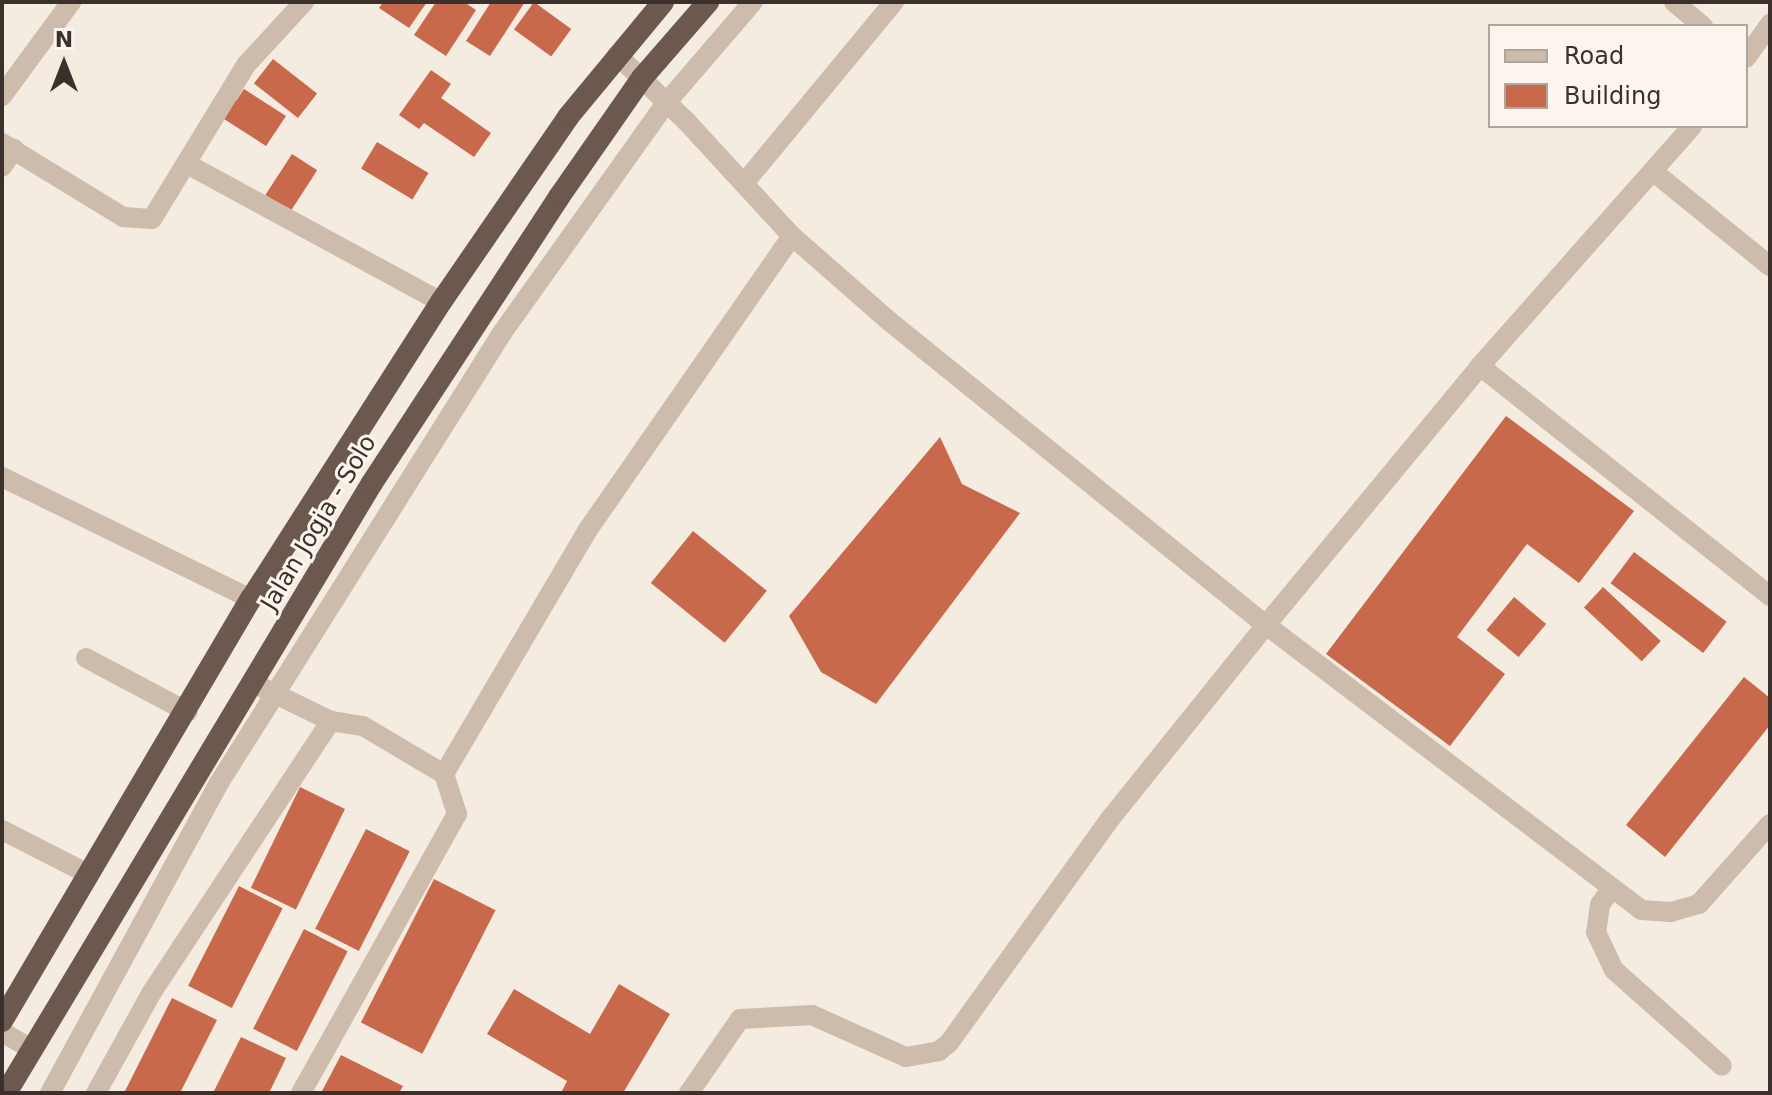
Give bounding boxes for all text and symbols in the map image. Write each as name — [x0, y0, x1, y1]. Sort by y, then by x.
north arrow — [24, 24, 104, 104]
legend — [1488, 24, 1748, 128]
text: N — [55, 27, 73, 52]
text: Road — [1564, 42, 1624, 70]
text: Building — [1564, 82, 1661, 110]
street label: Jalan Jogja - Solo — [255, 430, 383, 616]

